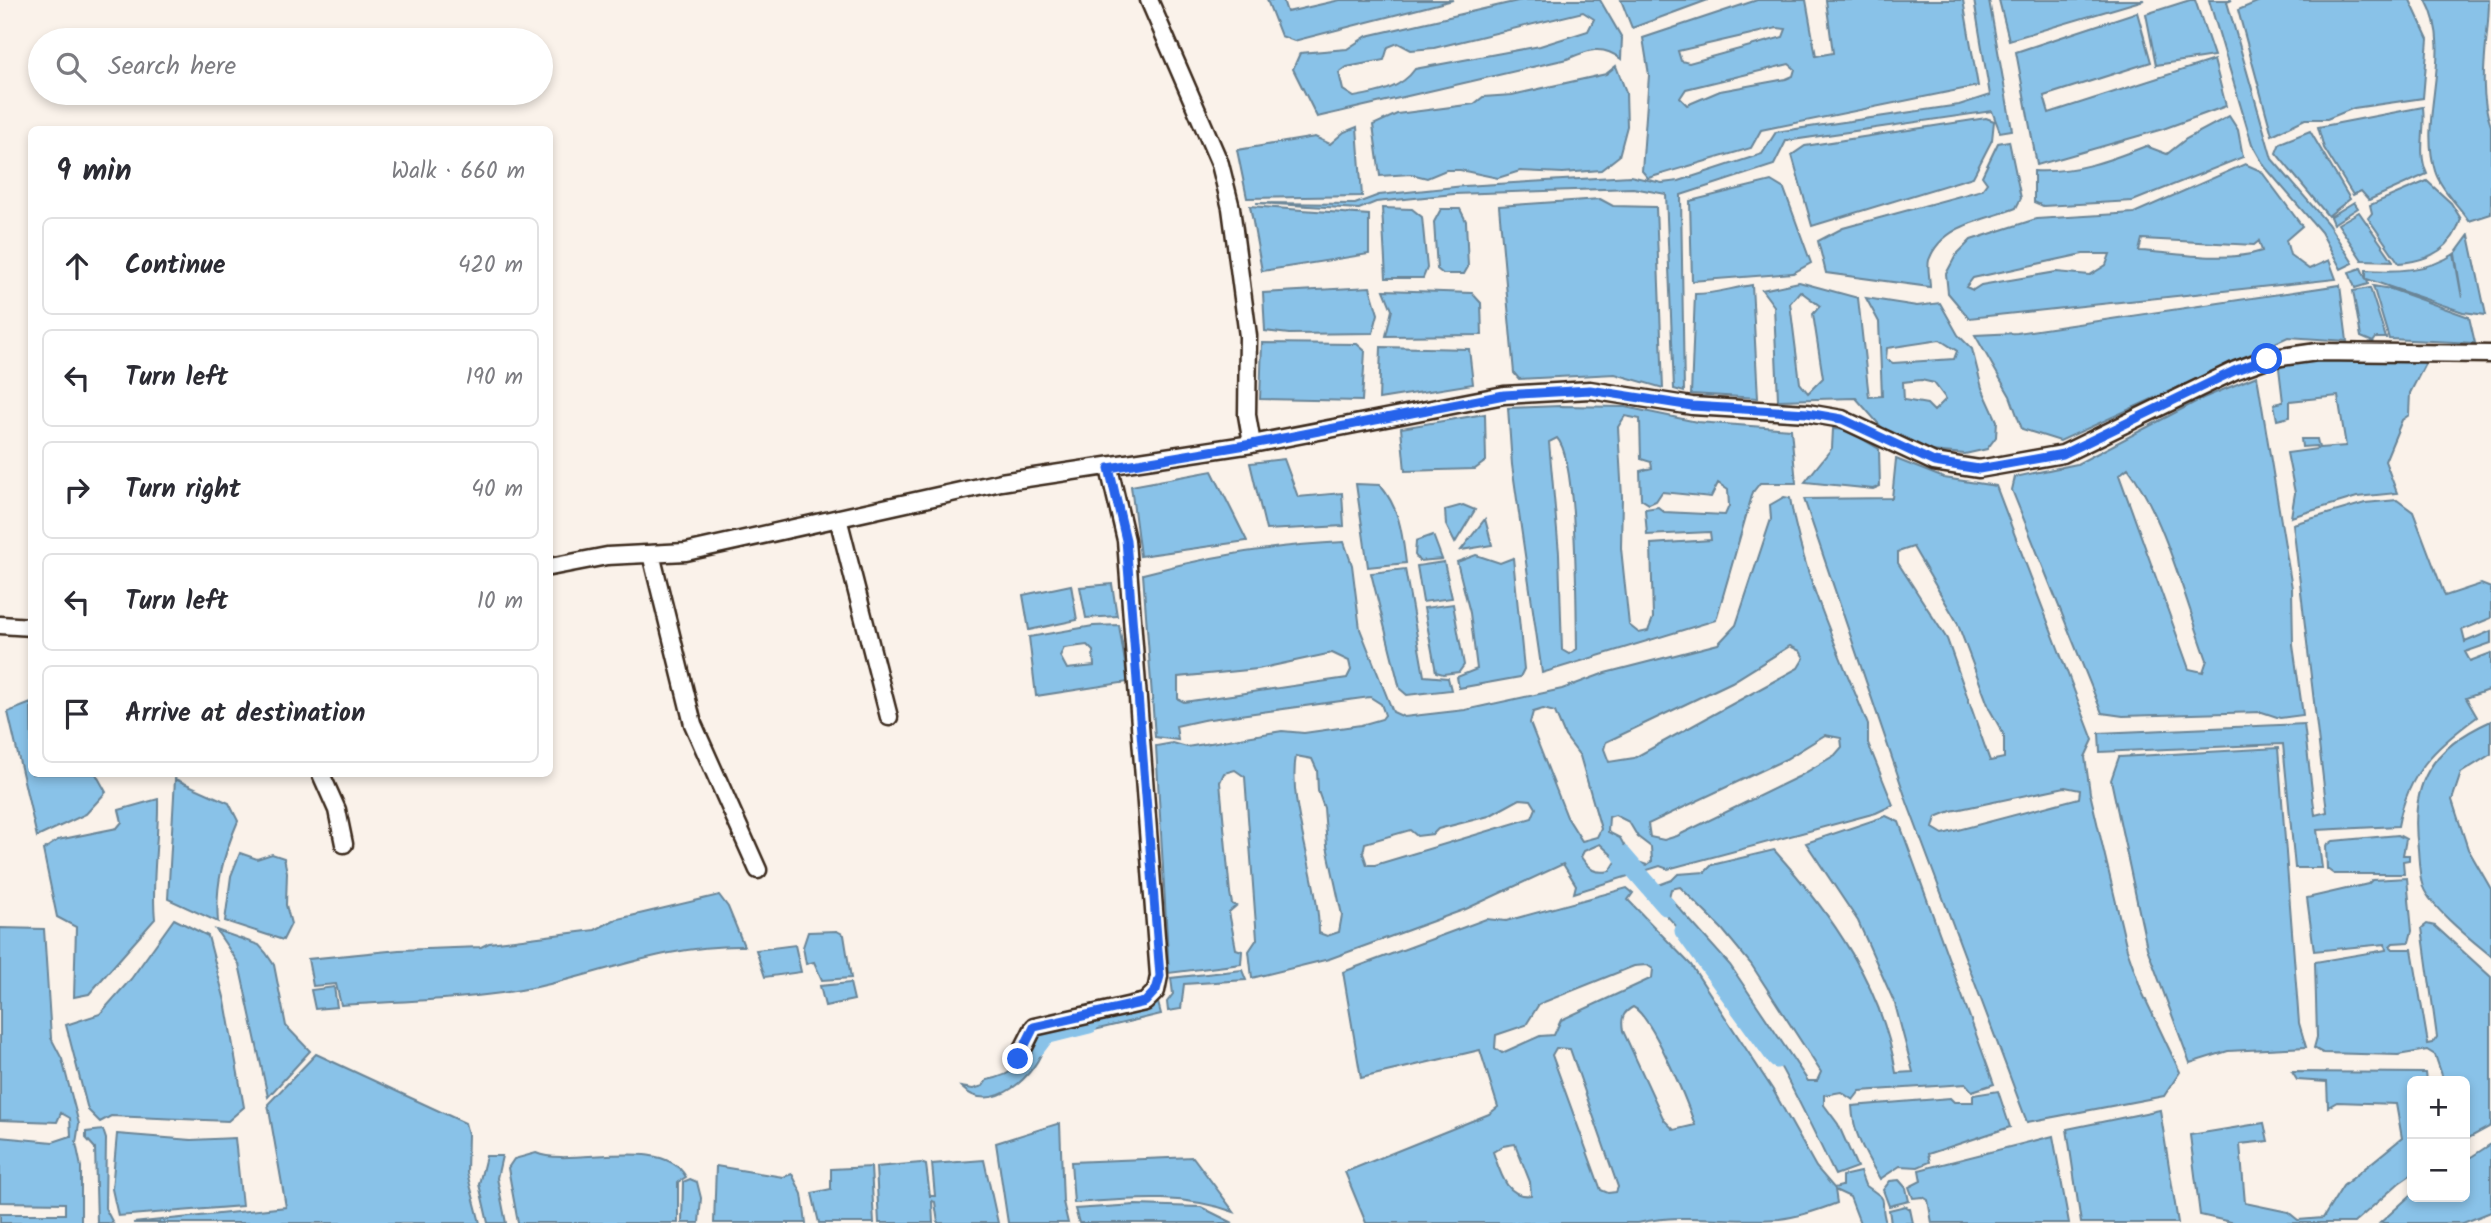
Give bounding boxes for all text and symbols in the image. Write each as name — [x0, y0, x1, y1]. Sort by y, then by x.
search box — [28, 28, 553, 105]
text: Search here — [108, 46, 236, 88]
icon: search — [52, 48, 90, 86]
text: 9 min — [56, 148, 132, 196]
text: Walk · 660 m — [391, 154, 525, 190]
text: Continue — [125, 245, 226, 287]
icon: ahead — [58, 247, 96, 285]
text: 420 m — [458, 248, 523, 284]
route start — [2251, 343, 2282, 374]
text: Turn left — [125, 357, 228, 399]
icon: left — [58, 359, 96, 397]
text: 190 m — [466, 360, 523, 396]
text: Turn right — [125, 469, 241, 511]
icon: right — [58, 471, 96, 509]
text: 40 m — [471, 472, 523, 508]
text: Turn left — [125, 581, 228, 623]
icon: left — [58, 583, 96, 621]
text: 10 m — [477, 584, 523, 620]
text: Arrive at destination — [125, 693, 365, 735]
icon: arrive — [58, 695, 96, 733]
route end — [1002, 1043, 1033, 1074]
map controls — [2407, 1076, 2470, 1202]
button: + — [2407, 1076, 2470, 1139]
button: − — [2407, 1139, 2470, 1202]

